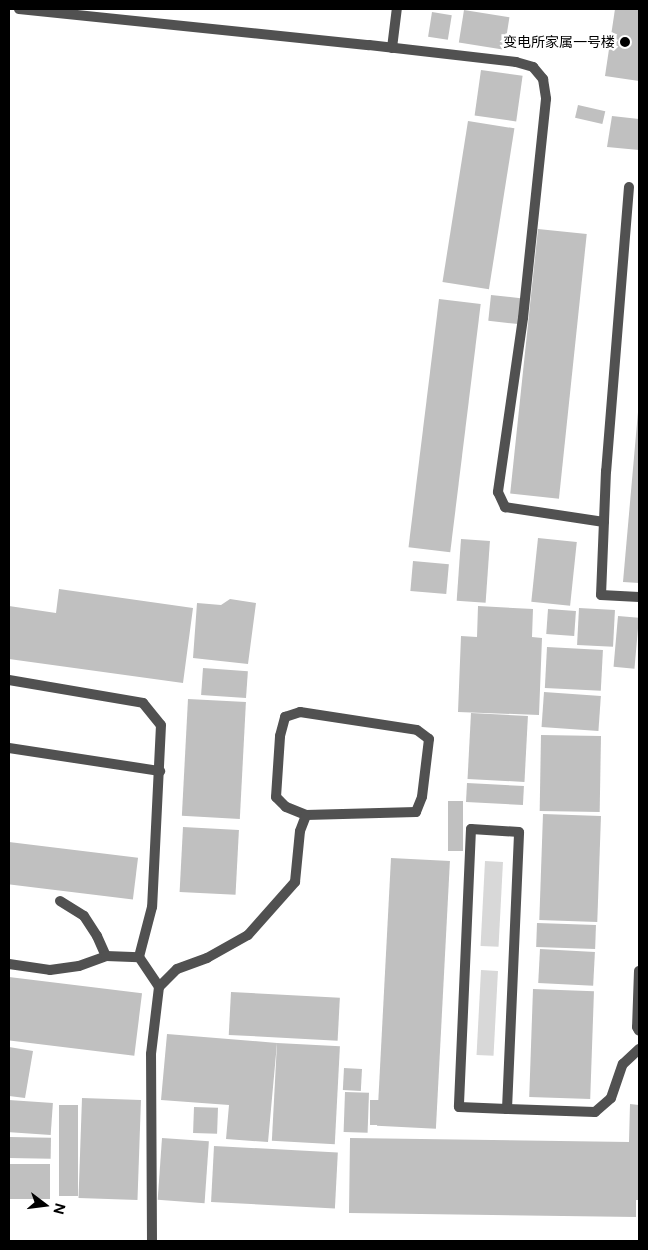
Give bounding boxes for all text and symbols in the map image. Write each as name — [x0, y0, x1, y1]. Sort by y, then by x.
place label: 变电所家属一号楼 — [503, 34, 615, 50]
marker: 变电所家属一号楼 — [619, 36, 631, 48]
north arrow — [20, 1180, 70, 1230]
text: N — [50, 1202, 69, 1216]

